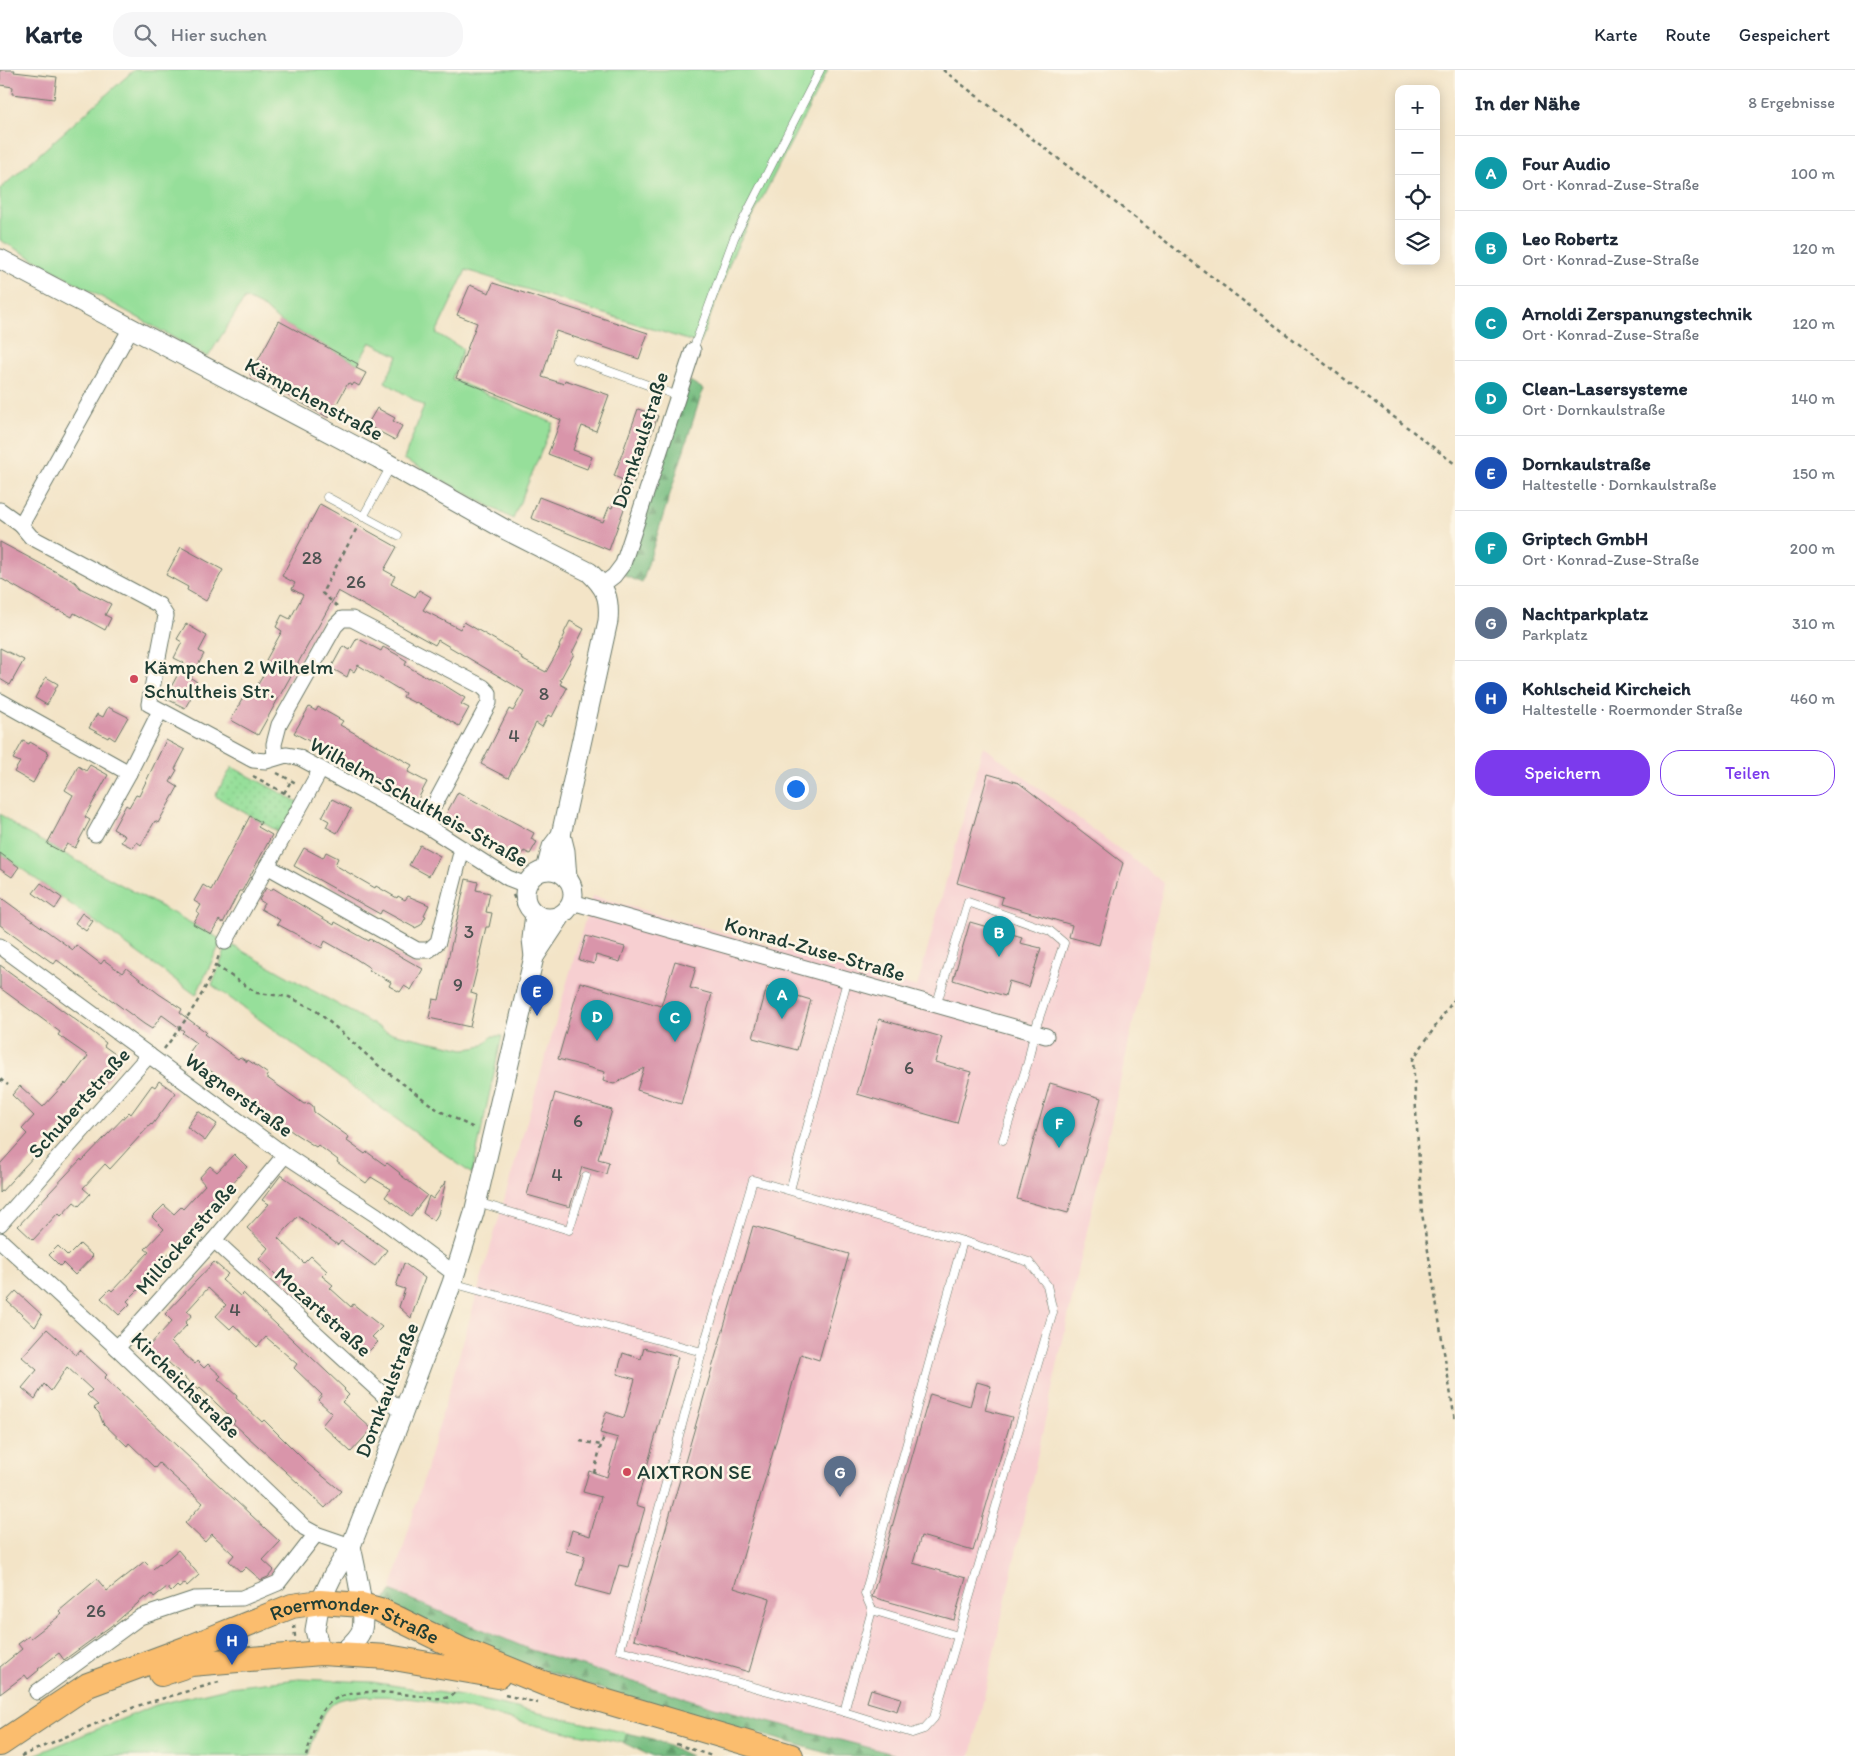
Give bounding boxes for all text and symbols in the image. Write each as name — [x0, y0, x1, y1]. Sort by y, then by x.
search box — [113, 12, 463, 57]
text: Karte — [25, 20, 83, 49]
icon: search — [131, 21, 159, 49]
text: Hier suchen — [171, 23, 267, 46]
text: Karte — [1594, 24, 1637, 46]
text: Route — [1665, 24, 1711, 46]
text: Gespeichert — [1739, 24, 1830, 46]
map controls — [1395, 85, 1440, 265]
button: + — [1395, 85, 1440, 130]
text: In der Nähe — [1475, 90, 1580, 115]
text: 8 Ergebnisse — [1748, 93, 1835, 112]
button: − — [1395, 130, 1440, 175]
text: Four Audio — [1522, 152, 1610, 175]
text: A — [1486, 164, 1496, 183]
text: 100 m — [1791, 164, 1835, 183]
button: locate — [1395, 175, 1440, 220]
text: Ort · Konrad-Zuse-Straße — [1522, 175, 1699, 194]
button: layers — [1395, 220, 1440, 265]
text: Leo Robertz — [1522, 227, 1618, 250]
text: B — [1486, 239, 1496, 258]
text: 120 m — [1792, 239, 1835, 258]
text: Ort · Konrad-Zuse-Straße — [1522, 250, 1699, 269]
text: Arnoldi Zerspanungstechnik — [1522, 302, 1752, 325]
text: C — [1486, 314, 1496, 333]
text: 120 m — [1792, 314, 1835, 333]
text: Ort · Konrad-Zuse-Straße — [1522, 325, 1699, 344]
street label: Kämpchenstraße — [241, 352, 388, 446]
street label: Dornkaulstraße — [606, 368, 673, 511]
text: Clean-Lasersysteme — [1522, 377, 1688, 400]
text: D — [1486, 389, 1496, 408]
text: 140 m — [1791, 389, 1835, 408]
text: Ort · Dornkaulstraße — [1522, 400, 1665, 419]
text: Dornkaulstraße — [1522, 452, 1651, 475]
text: E — [1487, 464, 1495, 483]
text: 150 m — [1792, 464, 1835, 483]
text: Haltestelle · Dornkaulstraße — [1522, 475, 1717, 494]
text: Griptech GmbH — [1522, 527, 1648, 550]
text: F — [1487, 539, 1495, 558]
text: 200 m — [1790, 539, 1835, 558]
house number: 28 — [302, 546, 322, 569]
text: Ort · Konrad-Zuse-Straße — [1522, 550, 1699, 569]
house number: 26 — [346, 570, 366, 593]
text: Nachtparkplatz — [1522, 602, 1648, 625]
text: G — [1485, 614, 1497, 633]
text: 310 m — [1792, 614, 1835, 633]
text: Parkplatz — [1522, 625, 1588, 644]
place label: Kämpchen 2 Wilhelm Schultheis Str. — [144, 654, 334, 703]
marker: Kämpchen 2 Wilhelm Schultheis Str. — [128, 673, 140, 685]
text: Kohlscheid Kircheich — [1522, 677, 1691, 700]
house number: 8 — [539, 682, 549, 705]
text: H — [1485, 689, 1497, 708]
text: 460 m — [1790, 689, 1835, 708]
text: Haltestelle · Roermonder Straße — [1522, 700, 1743, 719]
house number: 4 — [508, 724, 520, 747]
street label: Wilhelm-Schultheis-Straße — [306, 731, 533, 872]
button: Speichern — [1475, 750, 1650, 796]
button: Teilen — [1660, 750, 1835, 796]
your location — [783, 776, 809, 802]
street label: Konrad-Zuse-Straße — [722, 911, 908, 986]
pin: B — [983, 916, 1015, 957]
house number: 3 — [464, 920, 474, 943]
house number: 9 — [453, 973, 463, 996]
pin: E — [521, 975, 553, 1016]
pin: A — [766, 978, 798, 1019]
pin: D — [581, 1000, 613, 1041]
pin: C — [659, 1001, 691, 1042]
street label: Schubertstraße — [22, 1042, 135, 1163]
street label: Wagnerstraße — [180, 1047, 298, 1142]
house number: 6 — [904, 1056, 914, 1079]
pin: F — [1043, 1107, 1075, 1148]
house number: 6 — [573, 1109, 583, 1132]
house number: 4 — [551, 1163, 563, 1186]
street label: Millöckerstraße — [130, 1176, 242, 1300]
street label: Mozartstraße — [270, 1261, 377, 1362]
house number: 4 — [229, 1298, 241, 1321]
street label: Dornkaulstraße — [349, 1319, 424, 1461]
street label: Kircheichstraße — [126, 1326, 246, 1443]
pin: G — [824, 1456, 856, 1497]
place label: AIXTRON SE — [637, 1459, 752, 1484]
marker: AIXTRON SE — [621, 1466, 633, 1478]
street label: Roermonder Straße — [266, 1588, 444, 1649]
house number: 26 — [86, 1599, 106, 1622]
pin: H — [216, 1624, 248, 1665]

